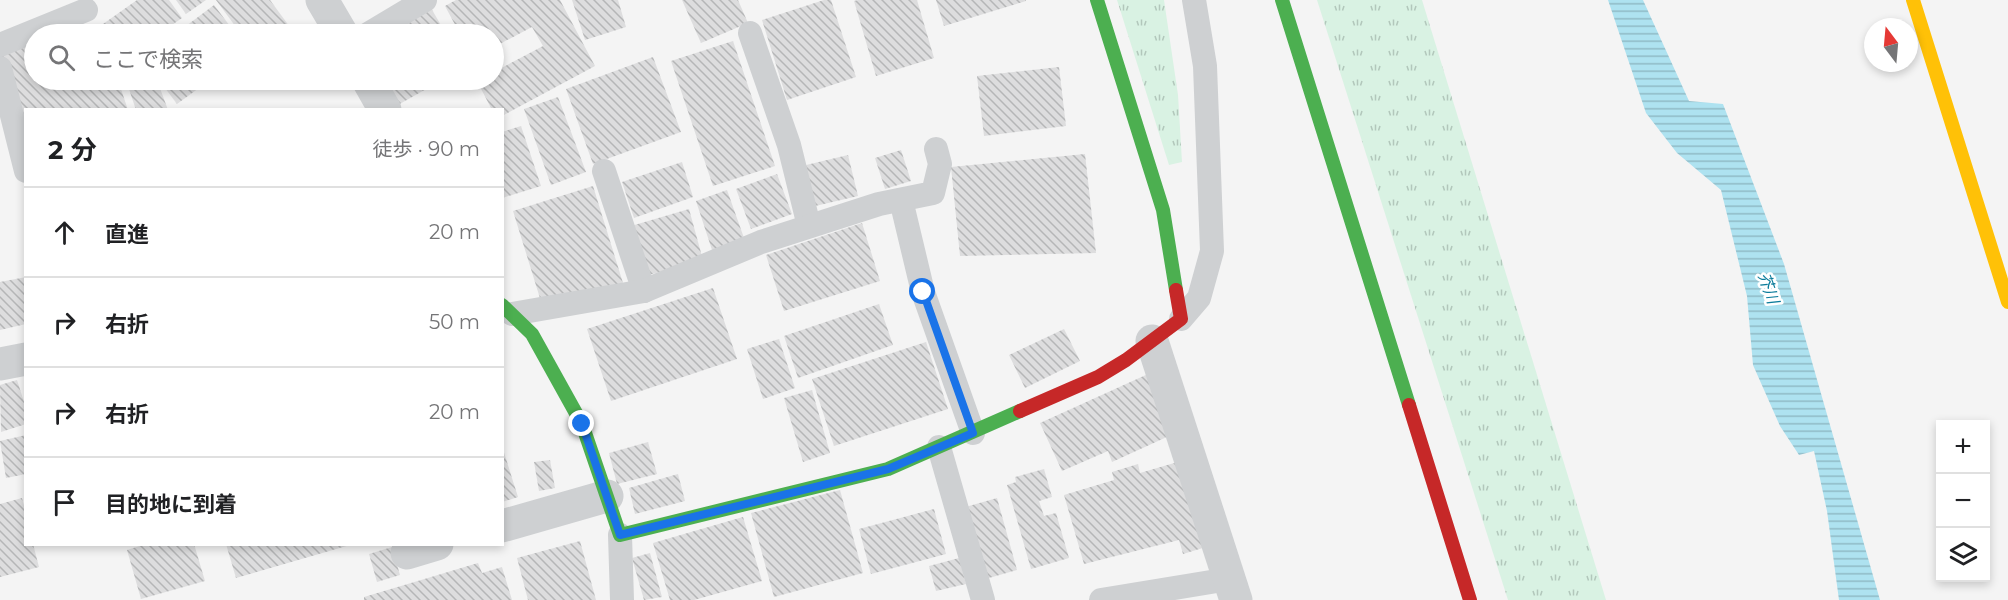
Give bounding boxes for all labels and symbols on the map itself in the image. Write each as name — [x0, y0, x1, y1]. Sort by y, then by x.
north arrow — [1864, 18, 1918, 72]
water label: 芥川 — [1754, 270, 1784, 308]
route start — [909, 278, 935, 304]
route end — [568, 410, 594, 436]

